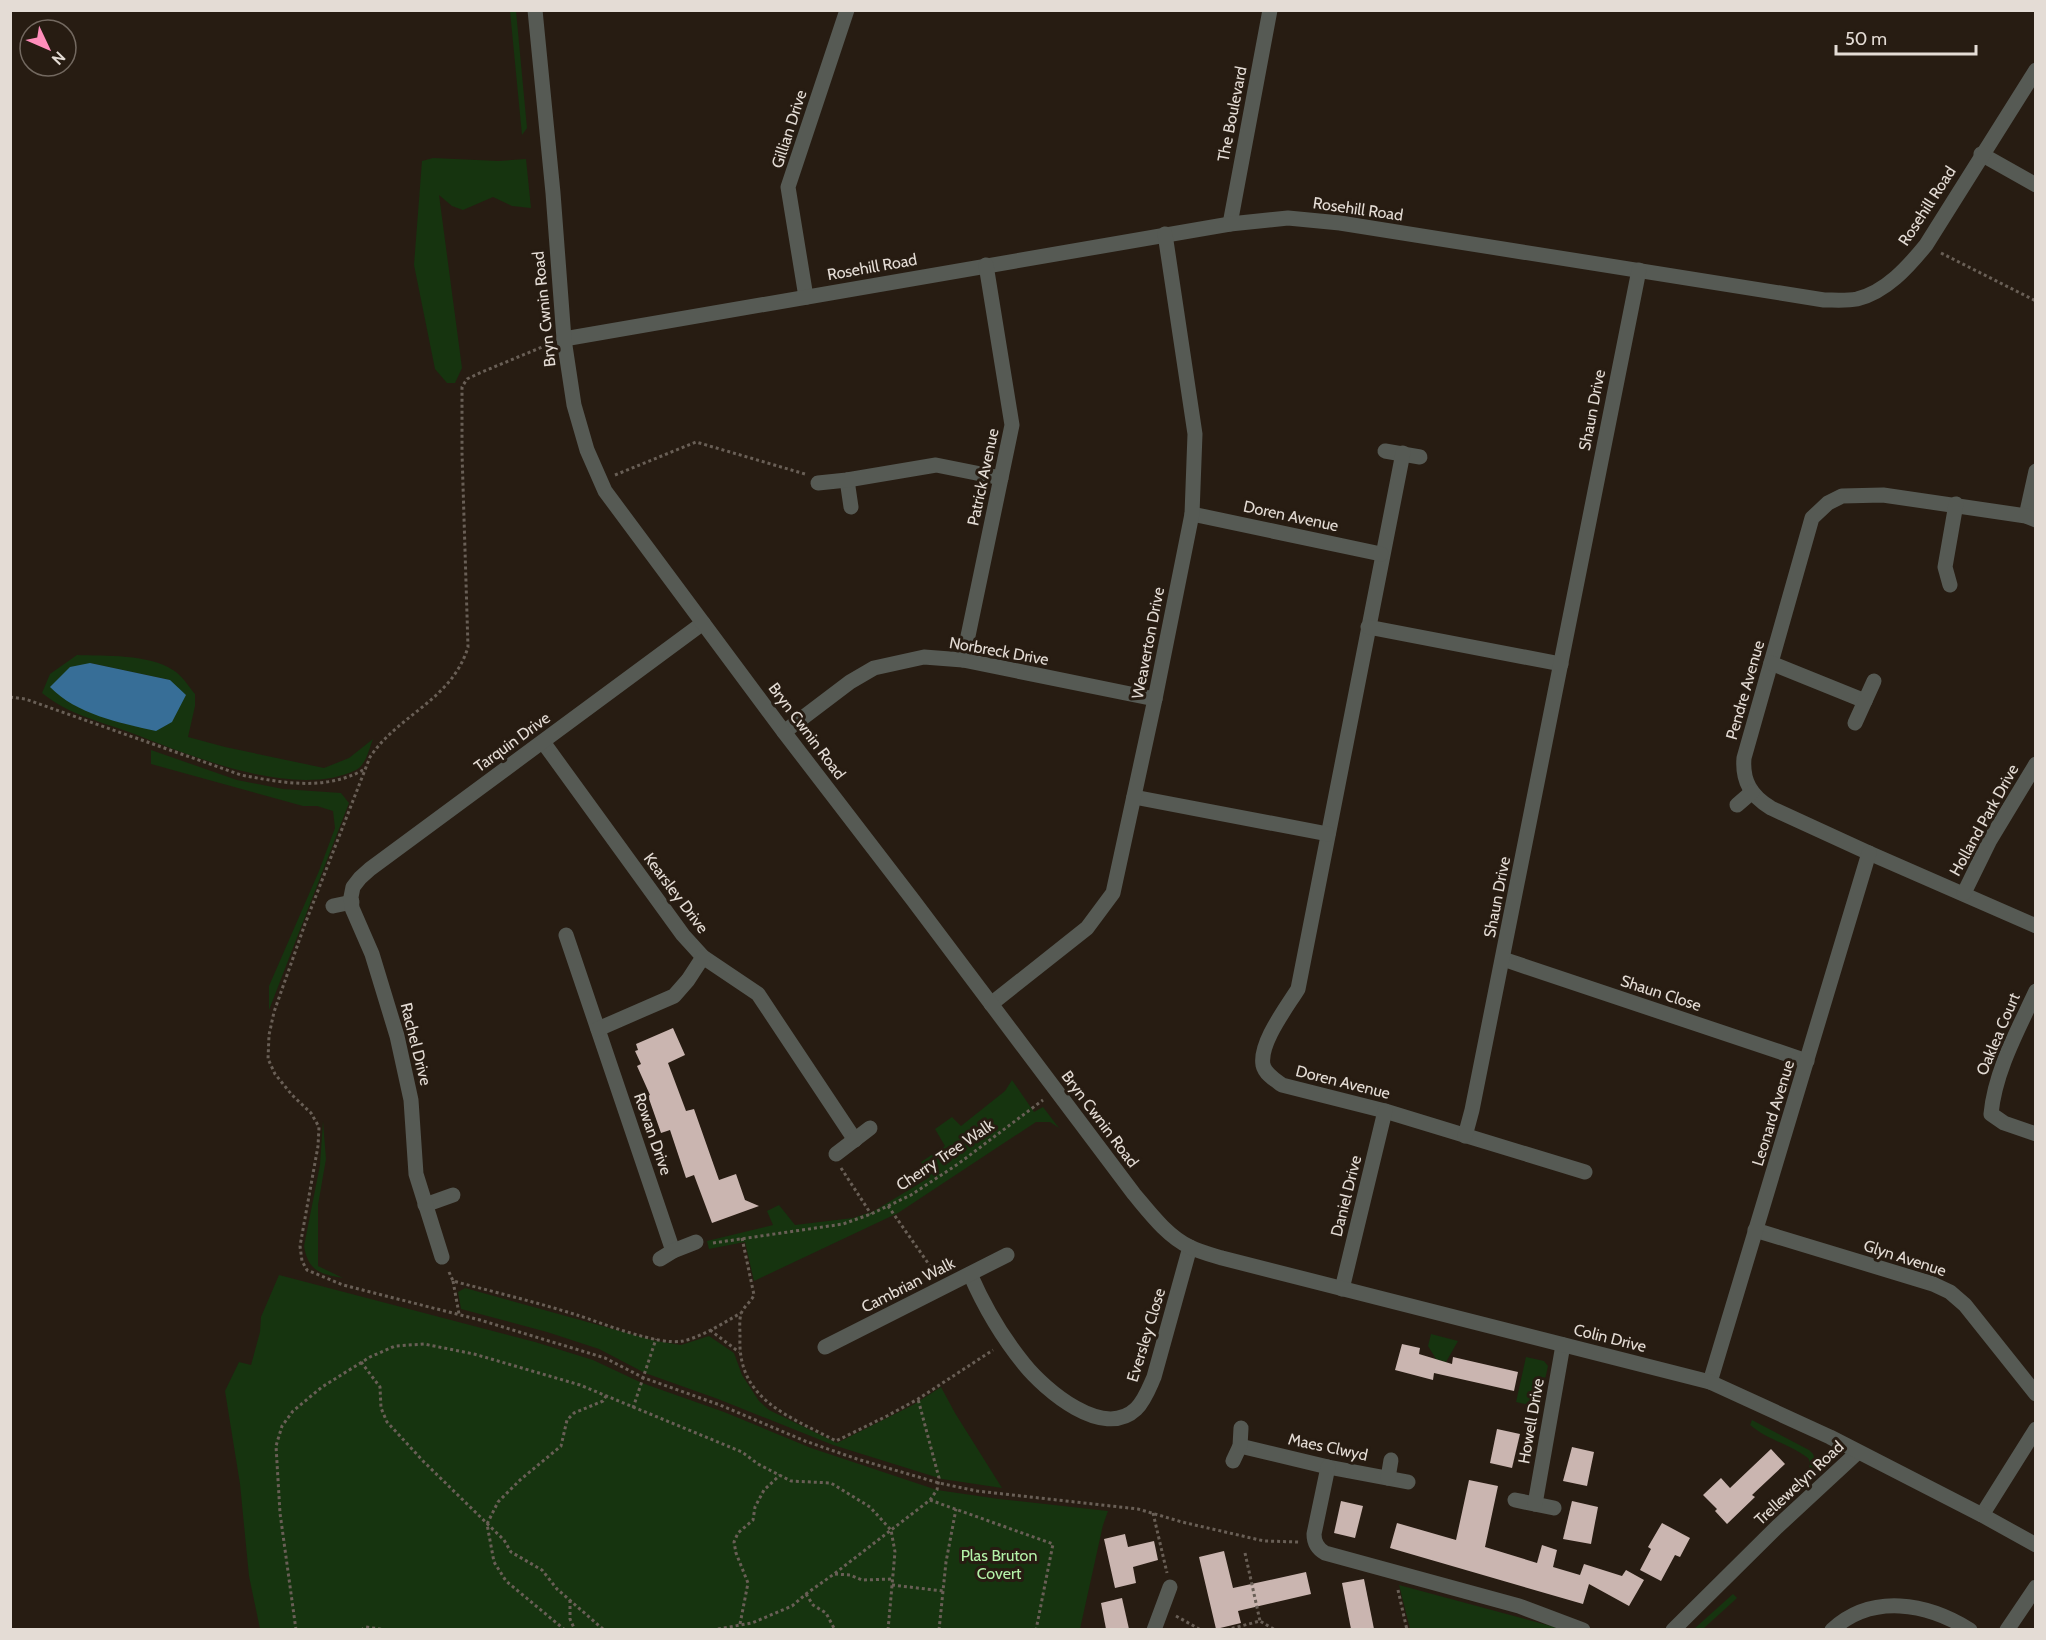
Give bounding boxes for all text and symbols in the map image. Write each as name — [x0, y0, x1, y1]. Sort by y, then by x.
north arrow — [18, 18, 78, 78]
scale bar — [1836, 18, 1976, 56]
text: 50 m — [1845, 28, 1887, 50]
text: N — [48, 47, 69, 69]
street label: The Boulevard — [1213, 65, 1251, 163]
street label: Gillian Drive — [767, 87, 811, 171]
street label: Rosehill Road — [1894, 163, 1960, 249]
street label: Rosehill Road — [1312, 193, 1404, 225]
street label: Bryn Cwnin Road — [528, 250, 560, 368]
street label: Rosehill Road — [826, 250, 918, 284]
street label: Shaun Drive — [1575, 368, 1609, 452]
street label: Patrick Avenue — [963, 427, 1003, 527]
street label: Doren Avenue — [1242, 497, 1340, 535]
street label: Weaverton Drive — [1128, 585, 1168, 701]
street label: Norbreck Drive — [948, 633, 1050, 669]
street label: Pendre Avenue — [1722, 638, 1768, 742]
street label: Bryn Cwnin Road — [764, 679, 850, 783]
street label: Tarquin Drive — [470, 708, 554, 776]
street label: Holland Park Drive — [1945, 761, 2023, 879]
street label: Kearsley Drive — [640, 849, 712, 937]
street label: Shaun Drive — [1480, 855, 1514, 939]
street label: Shaun Close — [1618, 971, 1704, 1015]
street label: Oaklea Court — [1972, 989, 2024, 1078]
street label: Rachel Drive — [397, 1001, 435, 1087]
street label: Leonard Avenue — [1748, 1058, 1798, 1168]
street label: Doren Avenue — [1294, 1061, 1392, 1103]
street label: Bryn Cwnin Road — [1057, 1067, 1143, 1171]
street label: Rowan Drive — [630, 1090, 676, 1178]
street label: Cherry Tree Walk — [893, 1115, 998, 1195]
street label: Daniel Drive — [1327, 1153, 1365, 1239]
street label: Glyn Avenue — [1861, 1236, 1949, 1280]
street label: Cambrian Walk — [858, 1253, 959, 1317]
street label: Eversley Close — [1123, 1286, 1169, 1384]
street label: Colin Drive — [1572, 1320, 1648, 1356]
street label: Howell Drive — [1514, 1377, 1548, 1465]
street label: Maes Clwyd — [1286, 1429, 1370, 1465]
street label: Trellewelyn Road — [1751, 1437, 1847, 1529]
park label: Plas Bruton Covert — [961, 1546, 1037, 1583]

